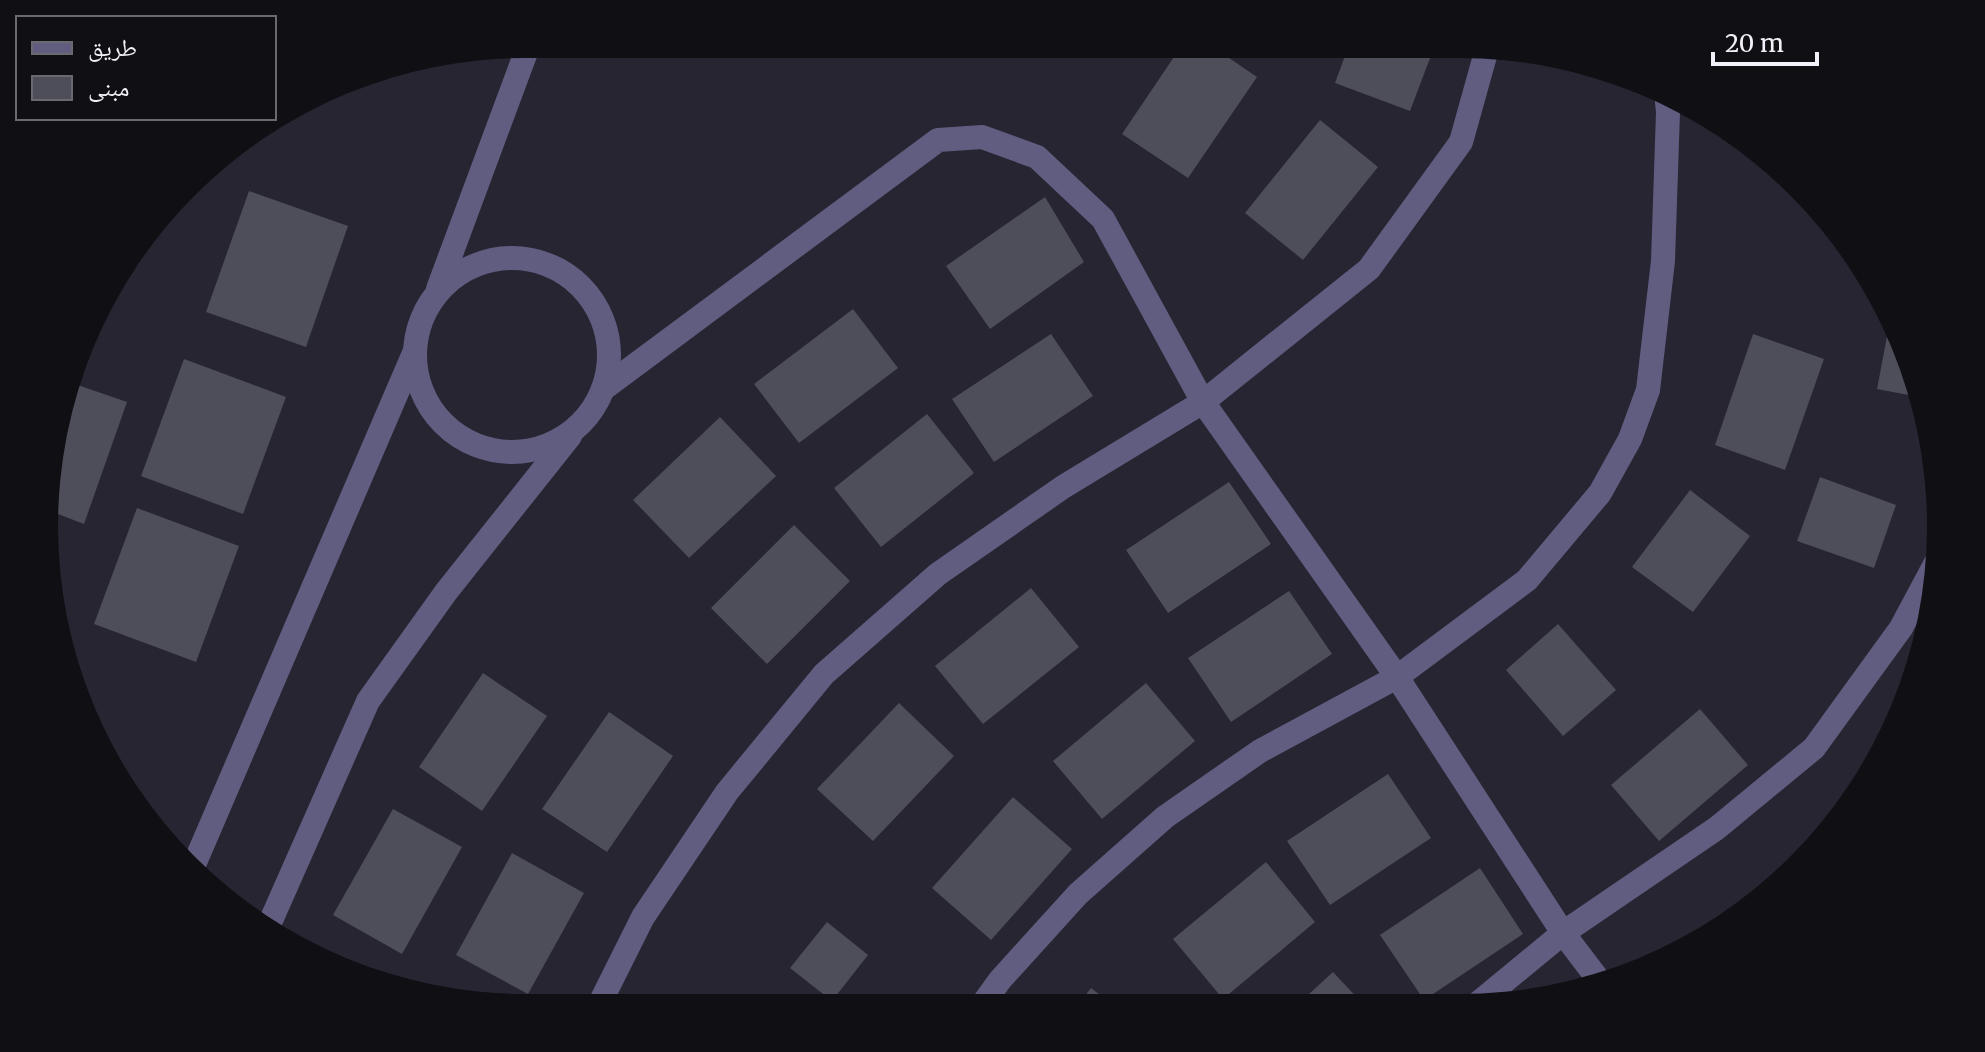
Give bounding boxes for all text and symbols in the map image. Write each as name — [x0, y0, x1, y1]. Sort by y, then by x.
legend — [16, 16, 276, 120]
scale bar — [1713, 16, 1817, 66]
text: 20 m — [1725, 28, 1784, 59]
text: طريق — [88, 32, 137, 63]
text: مبنى — [88, 72, 129, 103]

